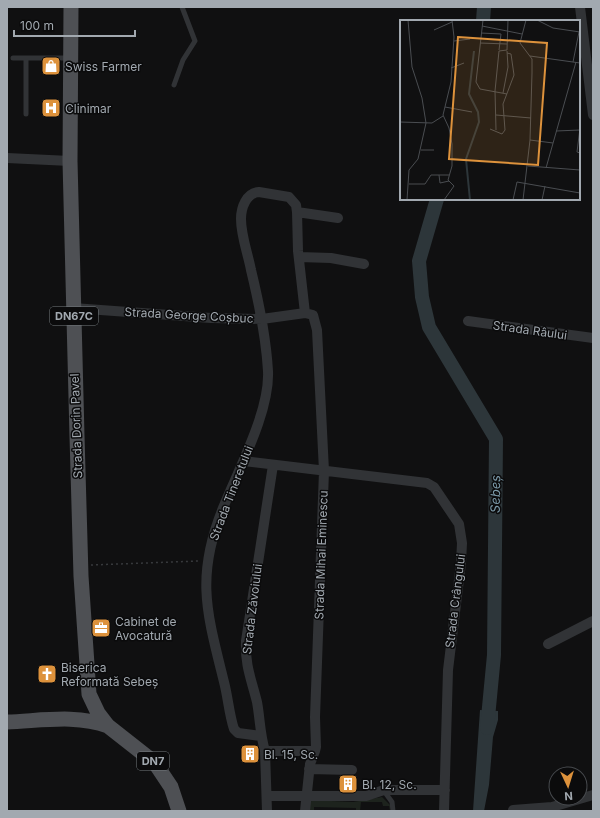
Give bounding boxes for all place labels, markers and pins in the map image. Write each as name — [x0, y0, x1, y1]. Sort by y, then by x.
shop icon: Swiss Farmer — [40, 55, 62, 77]
place label: Swiss Farmer — [65, 59, 142, 74]
hospital icon: Clinimar — [40, 97, 62, 119]
place label: Clinimar — [65, 101, 112, 116]
place label: Cabinet de Avocatură — [115, 614, 177, 643]
office icon: Cabinet de Avocatură — [90, 617, 112, 639]
place label: Biserica Reformată Sebeș — [61, 660, 158, 689]
church icon: Biserica Reformată Sebeș — [36, 663, 58, 685]
building icon: Bl. 15, Sc. — [239, 743, 261, 765]
place label: Bl. 15, Sc. — [264, 747, 318, 762]
building icon: Bl. 12, Sc. — [337, 773, 359, 795]
place label: Bl. 12, Sc. — [362, 777, 417, 792]

